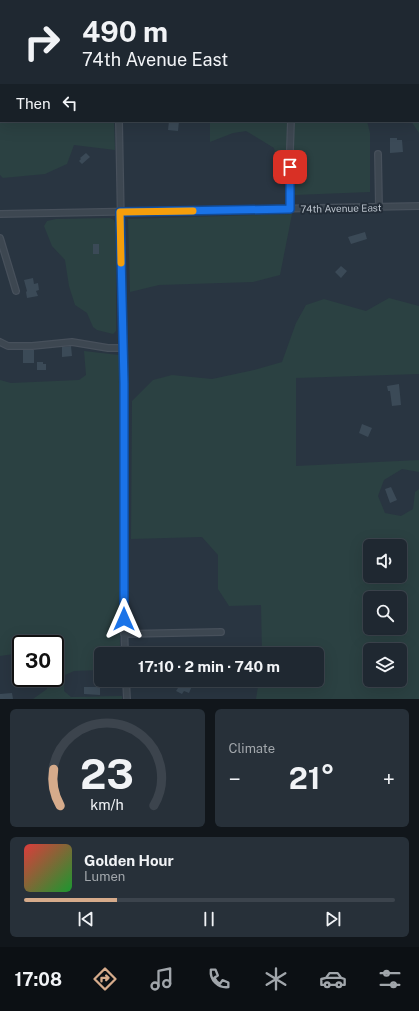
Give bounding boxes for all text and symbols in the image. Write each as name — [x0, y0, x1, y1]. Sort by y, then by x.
text: 490 m — [82, 15, 168, 48]
icon: right — [16, 16, 68, 68]
text: 74th Avenue East — [82, 49, 228, 70]
icon: left — [59, 92, 81, 114]
text: Then — [16, 95, 51, 112]
pin — [273, 150, 307, 184]
icon: arrive — [279, 156, 301, 178]
street label: 74th Avenue East — [300, 201, 382, 215]
map controls — [363, 539, 407, 687]
button: sound — [363, 539, 407, 583]
button: search — [363, 591, 407, 635]
position arrow — [103, 598, 145, 640]
speed limit sign: 30 — [12, 635, 64, 687]
button: layers — [363, 643, 407, 687]
text: 17:10 · 2 min · 740 m — [138, 658, 280, 675]
text: Climate — [229, 741, 275, 756]
text: 23 — [80, 749, 134, 798]
text: 21° — [289, 760, 335, 796]
text: − — [229, 766, 241, 792]
text: + — [383, 766, 395, 792]
text: km/h — [90, 796, 124, 813]
text: Golden Hour — [84, 852, 174, 869]
text: Lumen — [84, 869, 125, 884]
icon: previous — [75, 908, 97, 930]
icon: pause — [198, 908, 220, 930]
icon: next — [322, 908, 344, 930]
icon: directions — [91, 965, 119, 993]
icon: music — [148, 965, 176, 993]
icon: phone — [205, 965, 233, 993]
icon: climate — [262, 965, 290, 993]
icon: car — [319, 965, 347, 993]
icon: filters — [376, 965, 404, 993]
text: 17:08 — [15, 969, 62, 990]

